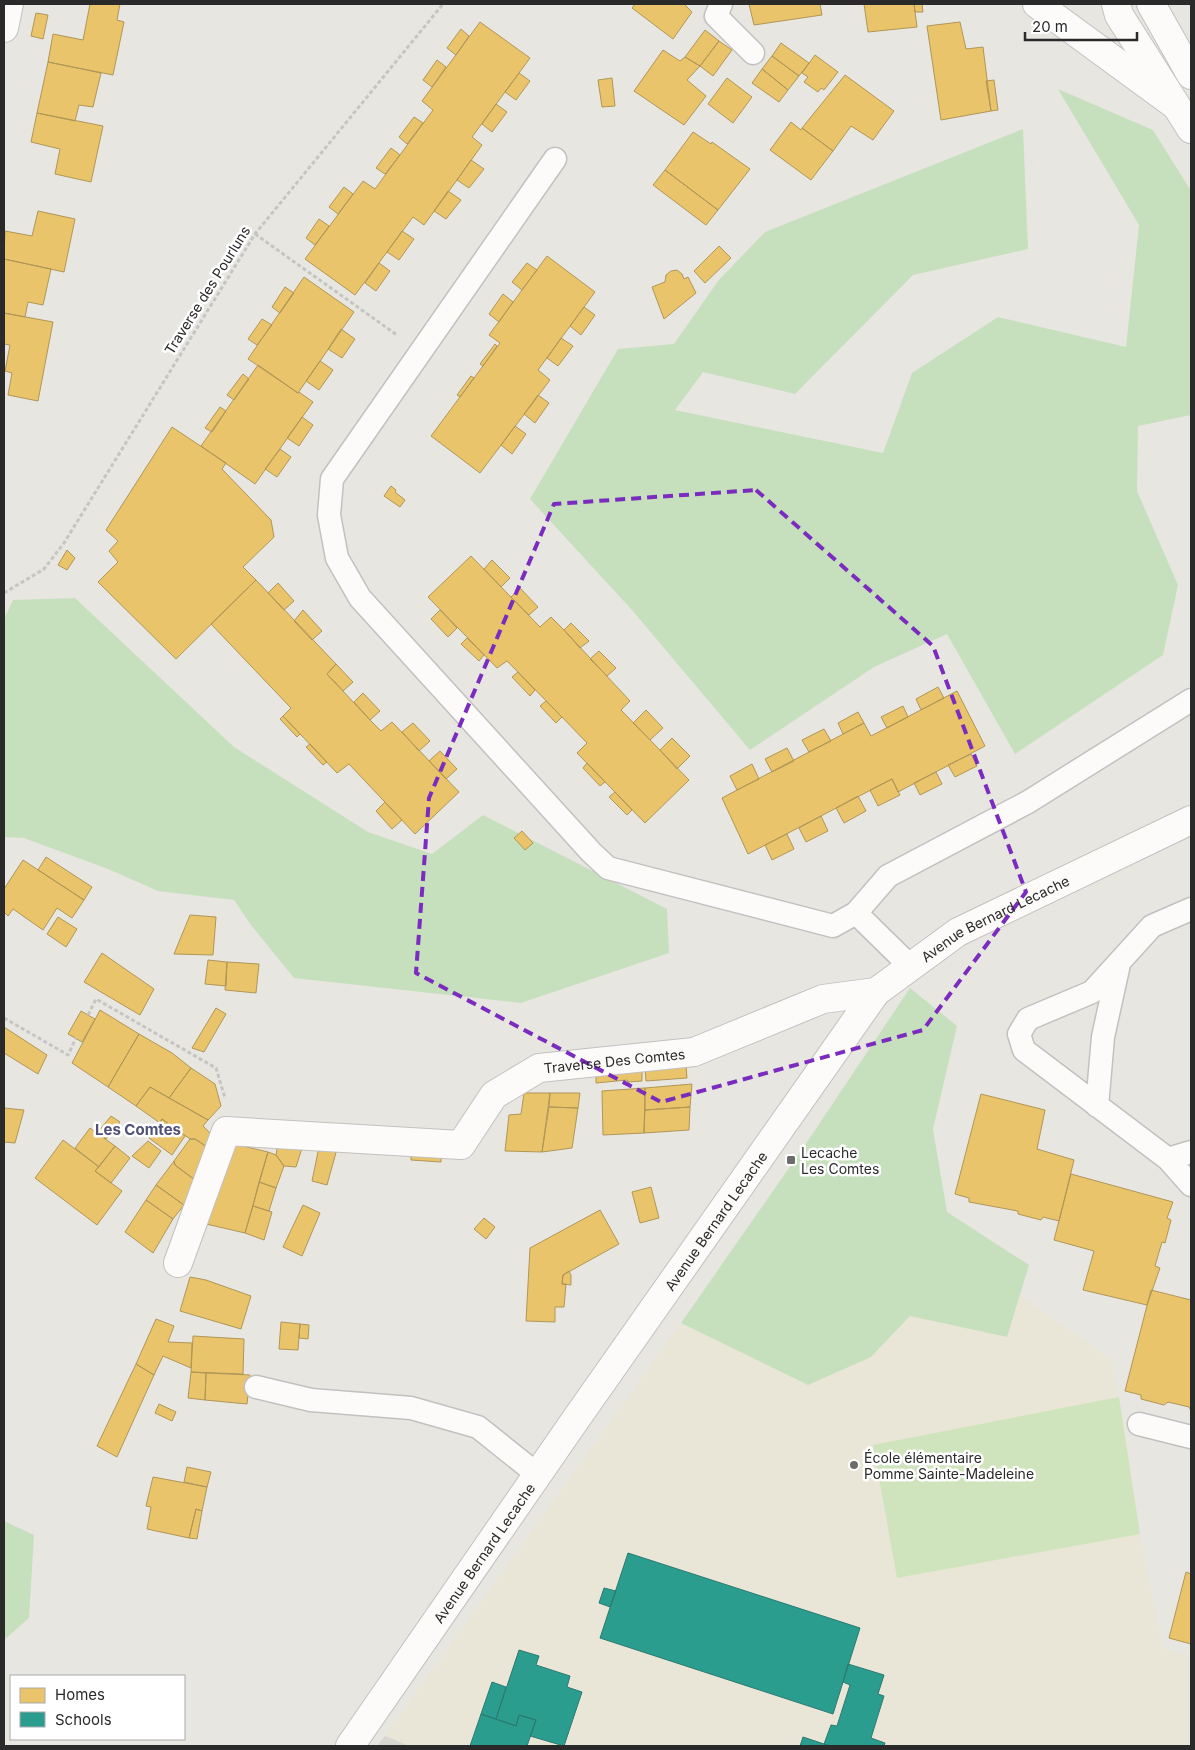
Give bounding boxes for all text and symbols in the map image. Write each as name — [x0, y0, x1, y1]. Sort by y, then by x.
scale bar — [1025, 10, 1138, 42]
text: 20 m — [1032, 17, 1068, 36]
street label: Traverse des Pourluns — [161, 223, 253, 357]
street label: Avenue Bernard Lecache — [917, 871, 1072, 965]
street label: Traverse Des Comtes — [543, 1044, 686, 1076]
district label: Les Comtes — [95, 1120, 181, 1139]
place label: Lecache Les Comtes — [801, 1144, 879, 1177]
street label: Avenue Bernard Lecache — [661, 1148, 770, 1293]
marker: Lecache Les Comtes — [785, 1154, 797, 1166]
place label: École élémentaire Pomme Sainte-Madeleine — [864, 1449, 1034, 1482]
marker: École élémentaire Pomme Sainte-Madeleine — [848, 1459, 860, 1471]
street label: Avenue Bernard Lecache — [429, 1479, 538, 1626]
legend — [10, 1675, 185, 1740]
text: Homes — [55, 1685, 105, 1704]
text: Schools — [55, 1710, 112, 1729]

